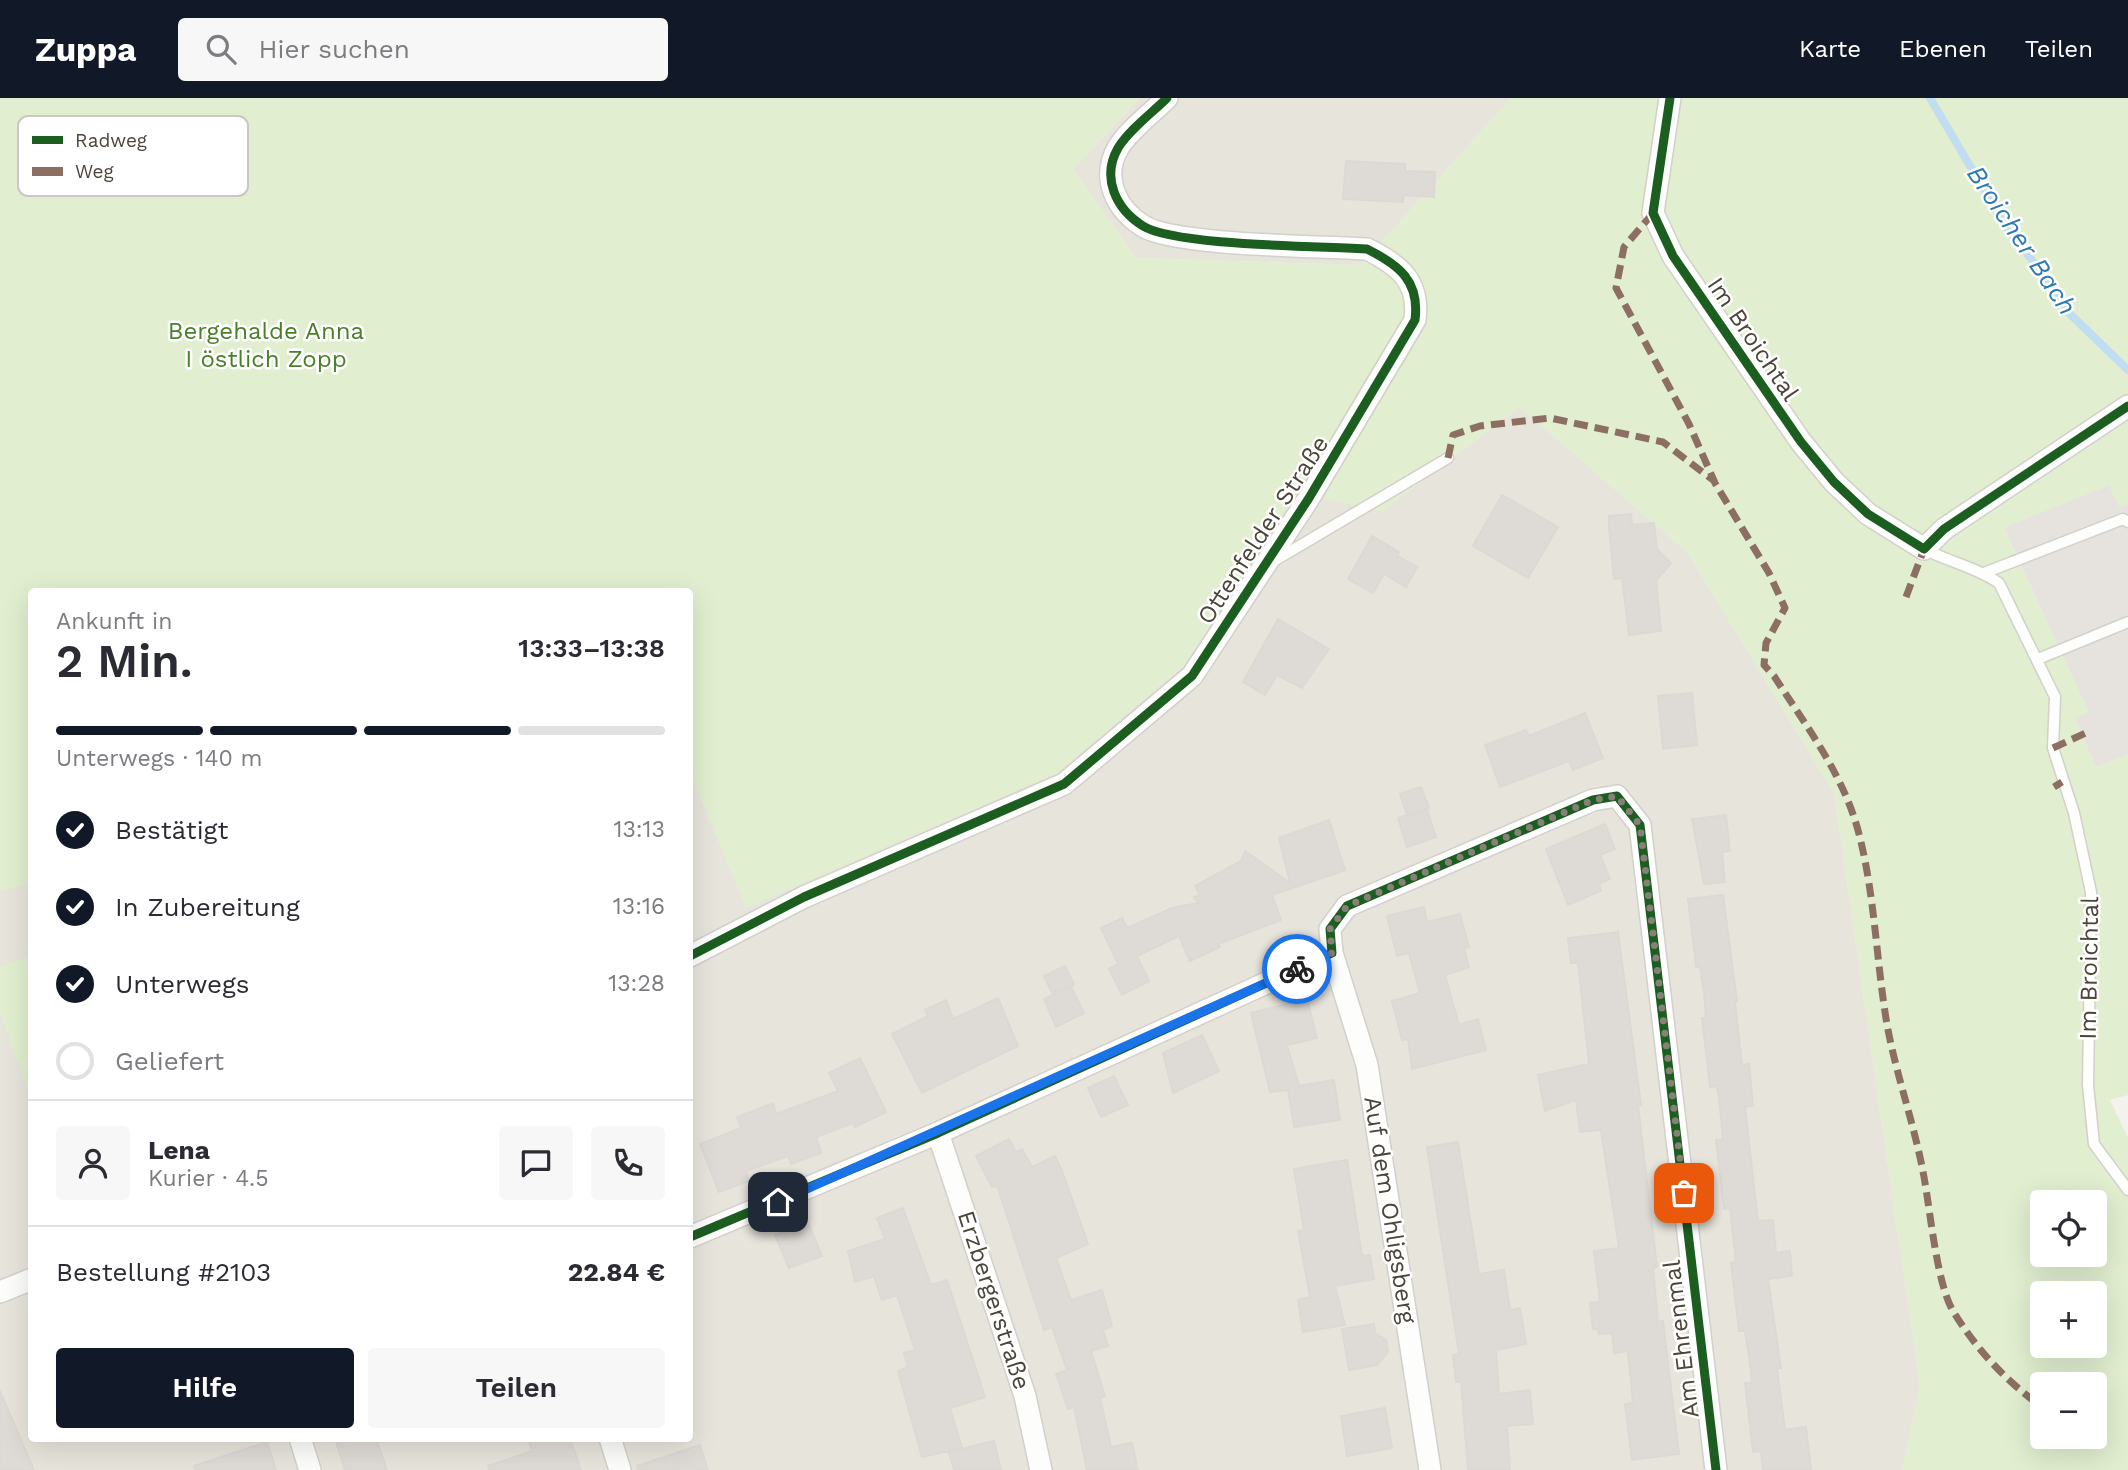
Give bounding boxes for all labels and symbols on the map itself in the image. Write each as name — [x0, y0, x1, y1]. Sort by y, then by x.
legend — [18, 116, 248, 196]
text: Radweg — [75, 129, 148, 152]
text: Weg — [75, 160, 115, 183]
water label: Broicher Bach — [1961, 160, 2083, 320]
street label: Im Broichtal — [1701, 272, 1805, 407]
park label: Bergehalde Anna I östlich Zopp — [168, 317, 364, 373]
street label: Ottenfelder Straße — [1192, 431, 1334, 629]
street label: Im Broichtal — [2074, 896, 2104, 1040]
courier — [1262, 934, 1332, 1004]
street label: Auf dem Ohligsberg — [1358, 1094, 1422, 1326]
pin — [1654, 1163, 1714, 1223]
pin — [748, 1172, 808, 1232]
street label: Erzbergerstraße — [952, 1207, 1036, 1393]
street label: Am Ehrenmal — [1657, 1258, 1705, 1420]

